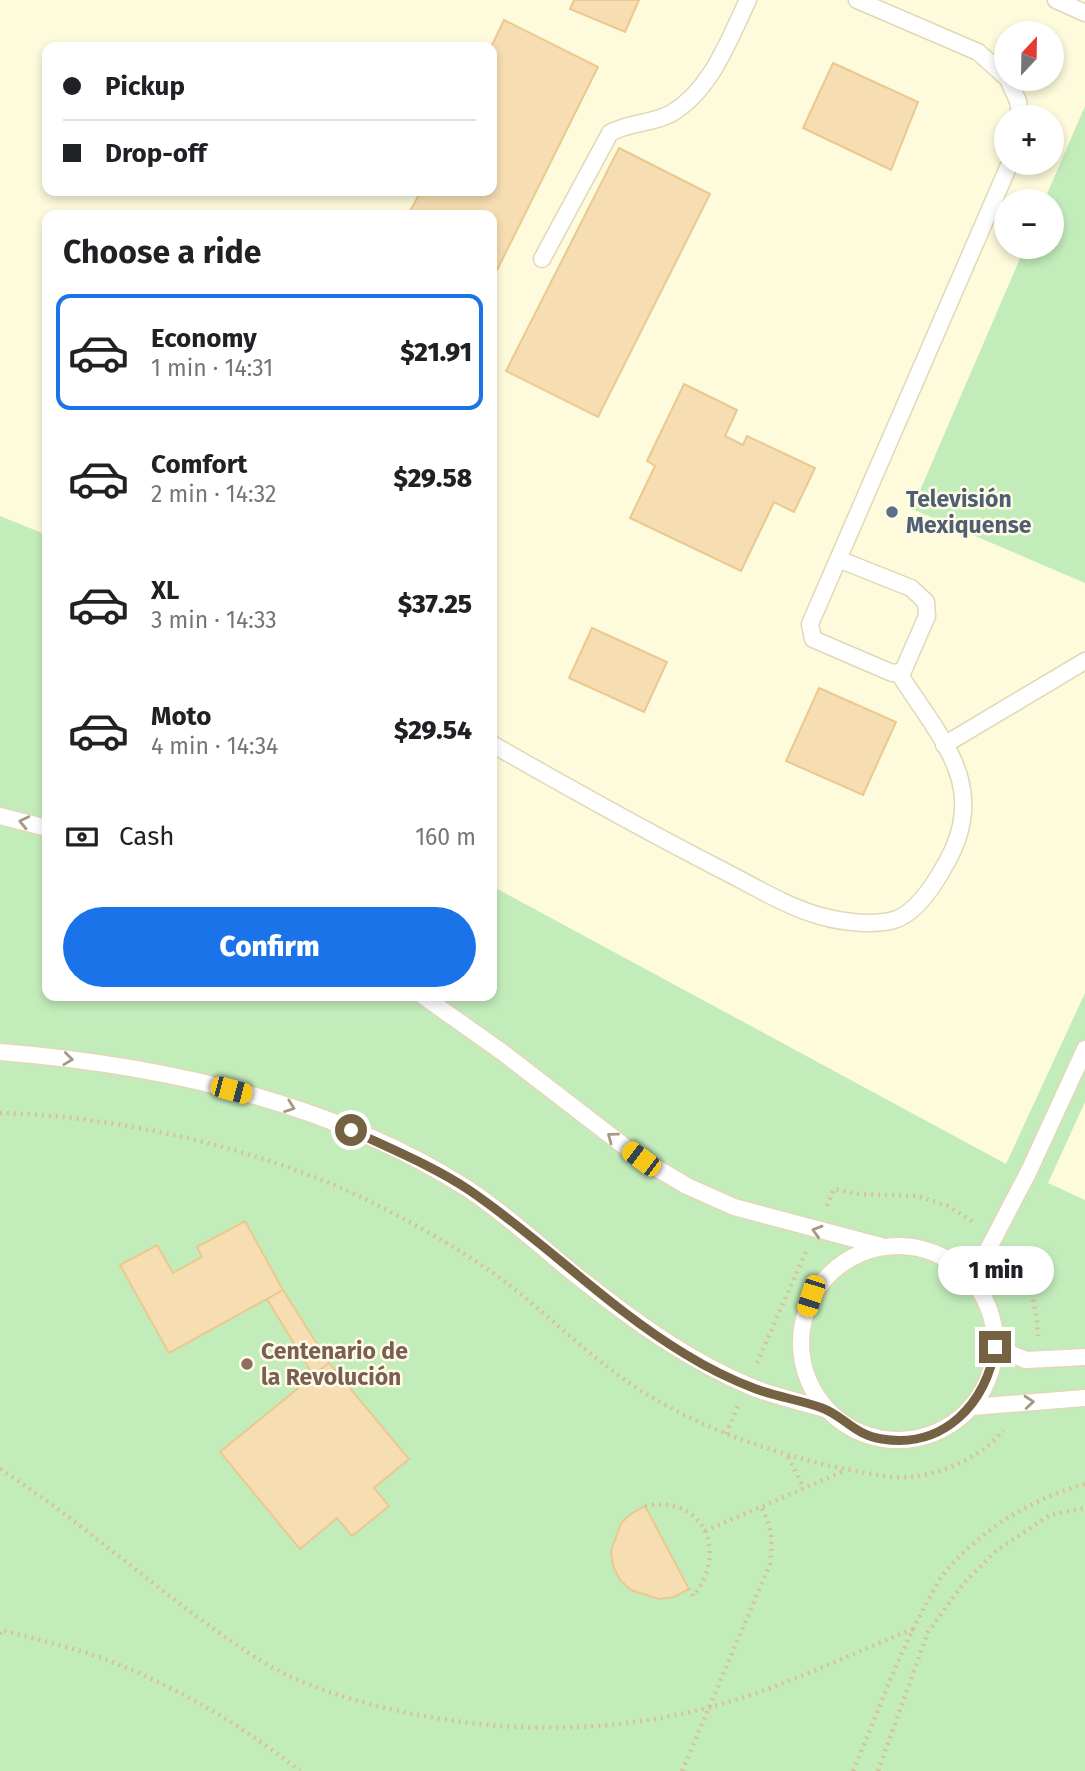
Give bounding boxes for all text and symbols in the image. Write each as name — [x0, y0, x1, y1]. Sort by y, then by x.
north arrow — [994, 21, 1064, 91]
map controls — [994, 21, 1064, 259]
text: Pickup — [105, 71, 185, 102]
button: + — [994, 105, 1064, 175]
text: Drop-off — [105, 138, 207, 169]
button: − — [994, 189, 1064, 259]
text: Choose a ride — [63, 233, 261, 271]
icon: car — [67, 321, 130, 384]
text: Economy — [151, 323, 257, 354]
text: $21.91 — [400, 337, 472, 368]
text: 1 min · 14:31 — [151, 354, 273, 382]
icon: car — [67, 447, 130, 510]
text: Comfort — [151, 449, 247, 480]
text: $29.58 — [394, 463, 472, 494]
text: 2 min · 14:32 — [151, 480, 276, 508]
place label: Televisión Mexiquense — [906, 485, 1032, 539]
marker: Televisión Mexiquense — [884, 504, 900, 520]
icon: car — [67, 573, 130, 636]
text: XL — [151, 575, 179, 606]
text: $37.25 — [398, 589, 472, 620]
text: 3 min · 14:33 — [151, 606, 277, 634]
icon: car — [67, 699, 130, 762]
text: Moto — [151, 701, 211, 732]
text: $29.54 — [394, 715, 472, 746]
text: 4 min · 14:34 — [151, 732, 278, 760]
one-way arrow — [18, 815, 30, 830]
icon: cash — [63, 818, 101, 856]
text: Cash — [119, 821, 175, 852]
text: 160 m — [415, 823, 476, 851]
button: Confirm — [63, 907, 476, 987]
one-way arrow — [62, 1051, 74, 1066]
car — [208, 1074, 255, 1106]
one-way arrow — [283, 1099, 295, 1113]
route start — [335, 1114, 367, 1146]
one-way arrow — [607, 1133, 619, 1146]
car — [618, 1138, 665, 1180]
one-way arrow — [811, 1224, 823, 1239]
callout: 1 min — [937, 1246, 1053, 1294]
text: 1 min — [968, 1256, 1024, 1284]
car — [795, 1273, 828, 1319]
route end — [979, 1331, 1011, 1363]
place label: Centenario de la Revolución — [261, 1337, 408, 1391]
marker: Centenario de la Revolución — [239, 1356, 255, 1372]
one-way arrow — [1023, 1395, 1034, 1410]

